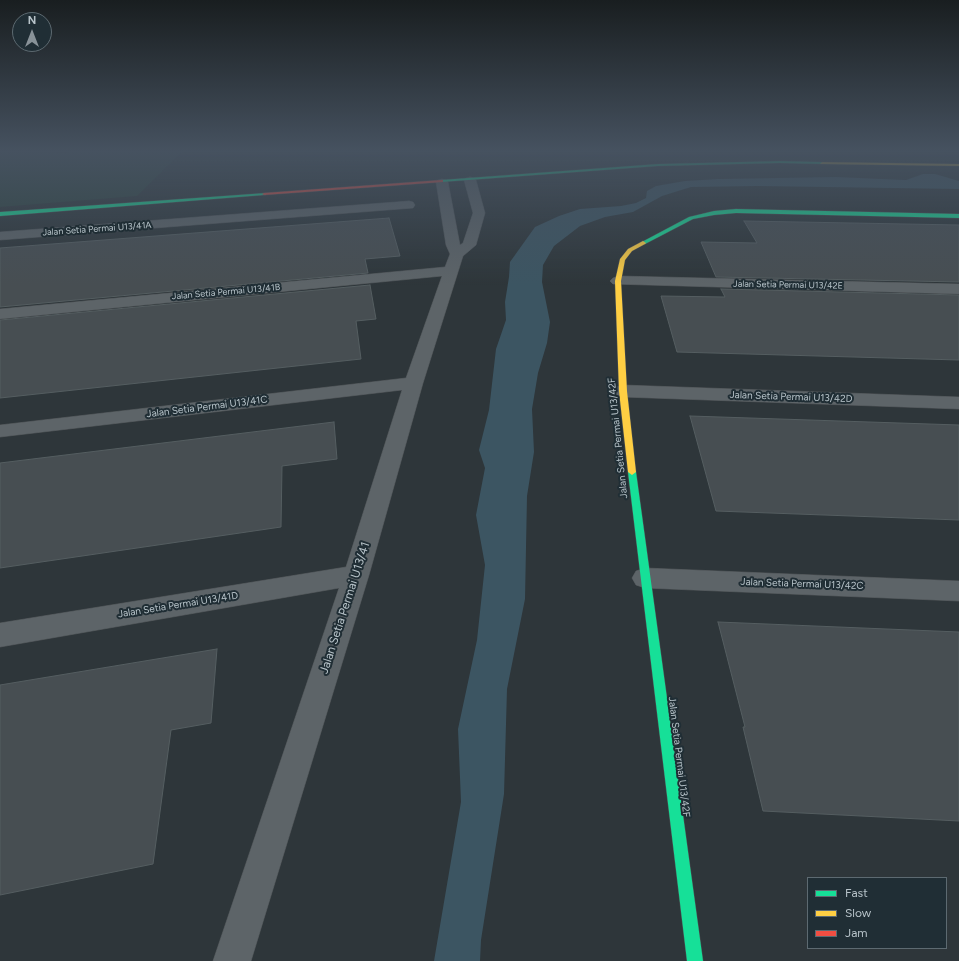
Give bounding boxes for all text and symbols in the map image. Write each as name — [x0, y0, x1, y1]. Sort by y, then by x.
north arrow — [12, 12, 52, 52]
text: N — [28, 14, 36, 27]
street label: Jalan Setia Permai U13/41A — [42, 220, 152, 238]
street label: Jalan Setia Permai U13/42E — [733, 279, 843, 291]
street label: Jalan Setia Permai U13/41B — [171, 282, 281, 302]
street label: Jalan Setia Permai U13/42F — [606, 377, 630, 499]
street label: Jalan Setia Permai U13/42D — [729, 389, 853, 405]
street label: Jalan Setia Permai U13/41C — [146, 394, 268, 420]
street label: Jalan Setia Permai U13/41 — [317, 540, 373, 676]
street label: Jalan Setia Permai U13/42C — [740, 576, 864, 592]
street label: Jalan Setia Permai U13/41D — [117, 590, 239, 620]
street label: Jalan Setia Permai U13/42F — [666, 696, 692, 818]
legend — [807, 877, 947, 949]
text: Fast — [845, 886, 868, 900]
text: Slow — [845, 906, 871, 920]
text: Jam — [845, 926, 868, 940]

